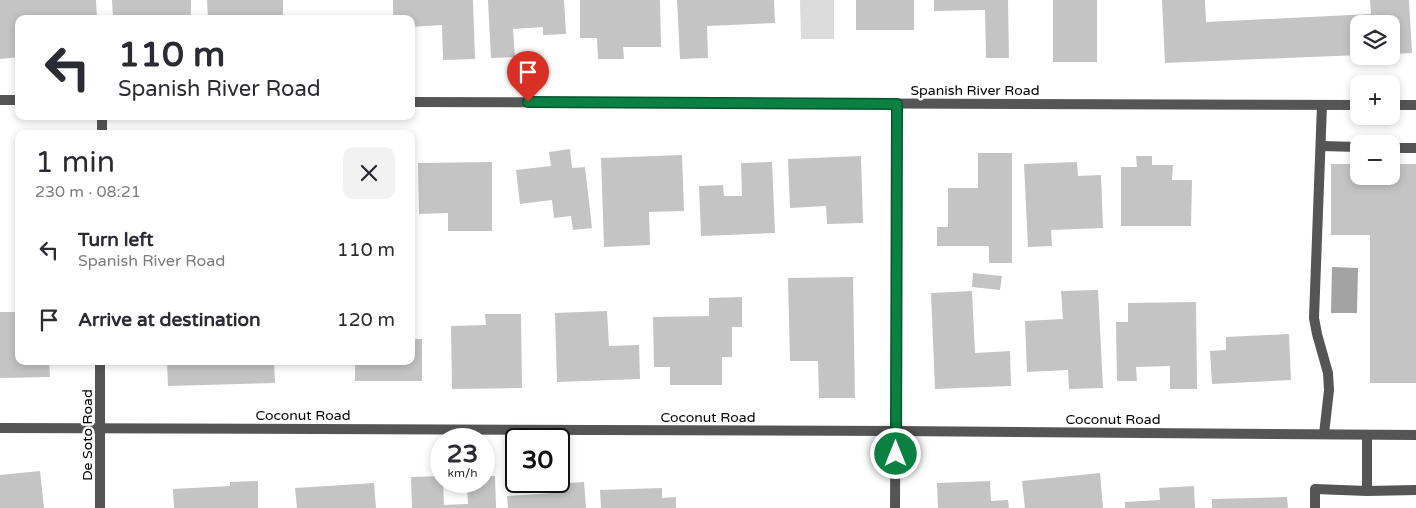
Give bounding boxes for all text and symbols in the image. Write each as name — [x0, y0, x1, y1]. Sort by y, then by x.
map controls — [1350, 15, 1400, 185]
button: layers — [1350, 15, 1400, 65]
text: 110 m — [118, 34, 225, 76]
icon: left — [35, 35, 100, 100]
pin — [507, 51, 549, 102]
icon: arrive — [514, 58, 542, 86]
button: + — [1350, 75, 1400, 125]
text: Spanish River Road — [118, 76, 321, 102]
street label: Spanish River Road — [911, 82, 1040, 99]
button: − — [1350, 135, 1400, 185]
text: 1 min — [35, 144, 115, 181]
button: close — [343, 147, 395, 199]
text: 230 m · 08:21 — [35, 182, 141, 202]
text: Turn left — [78, 229, 154, 251]
icon: left — [35, 236, 63, 264]
text: 110 m — [337, 239, 395, 261]
text: Spanish River Road — [78, 251, 225, 271]
icon: arrive — [35, 306, 63, 334]
text: Arrive at destination — [78, 309, 261, 331]
text: 120 m — [337, 309, 395, 331]
street label: De Soto Road — [79, 389, 96, 481]
street label: Coconut Road — [255, 407, 351, 424]
street label: Coconut Road — [660, 409, 756, 426]
street label: Coconut Road — [1065, 411, 1161, 428]
position arrow — [869, 427, 921, 479]
speed limit sign: 30 — [505, 428, 570, 493]
text: 23 — [447, 439, 478, 469]
text: km/h — [447, 466, 478, 480]

